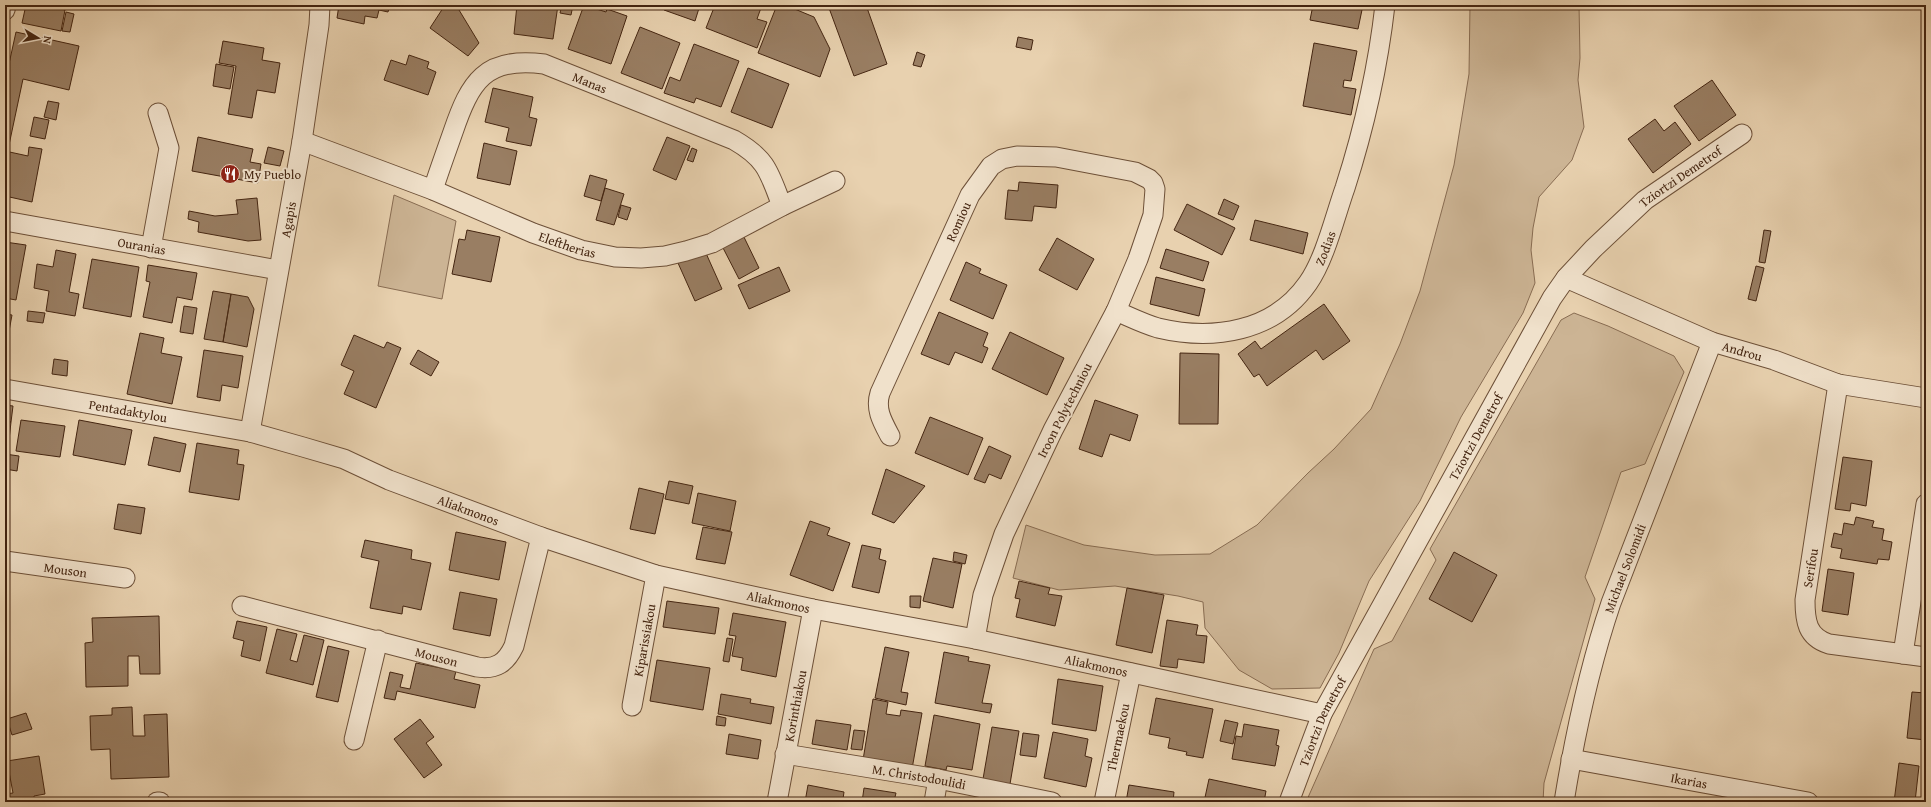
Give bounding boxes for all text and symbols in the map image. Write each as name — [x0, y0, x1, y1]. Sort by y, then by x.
north arrow — [18, 18, 58, 58]
text: N — [39, 35, 56, 45]
street label: Manas — [570, 67, 610, 98]
street label: Tziortzi Demetrof — [1634, 141, 1727, 212]
restaurant icon: My Pueblo — [219, 163, 241, 185]
place label: My Pueblo — [244, 165, 301, 184]
street label: Romiou — [941, 199, 976, 245]
street label: Agapis — [276, 200, 301, 239]
street label: Eleftherias — [536, 227, 597, 263]
street label: Zodias — [1310, 228, 1341, 269]
street label: Ouranias — [116, 232, 167, 260]
street label: Androu — [1720, 336, 1765, 366]
street label: Iroon Polytechniou — [1032, 359, 1097, 461]
street label: Tziortzi Demetrof — [1444, 388, 1508, 484]
street label: Pentadaktylou — [87, 395, 169, 427]
street label: Aliakmonos — [435, 490, 502, 530]
street label: Michael Solomidi — [1599, 521, 1651, 615]
street label: Serifou — [1798, 547, 1823, 589]
street label: Mouson — [42, 558, 89, 583]
street label: Aliakmonos — [745, 586, 812, 618]
street label: Kiparissiakou — [629, 602, 661, 678]
street label: Mouson — [413, 642, 461, 672]
street label: Aliakmonos — [1063, 650, 1130, 682]
street label: Korinthiakou — [779, 668, 811, 743]
street label: Tziortzi Demetrof — [1294, 672, 1352, 769]
street label: Thermaekou — [1102, 702, 1134, 773]
street label: M. Christodoulidi — [871, 759, 968, 795]
street label: Ikarias — [1669, 768, 1709, 794]

